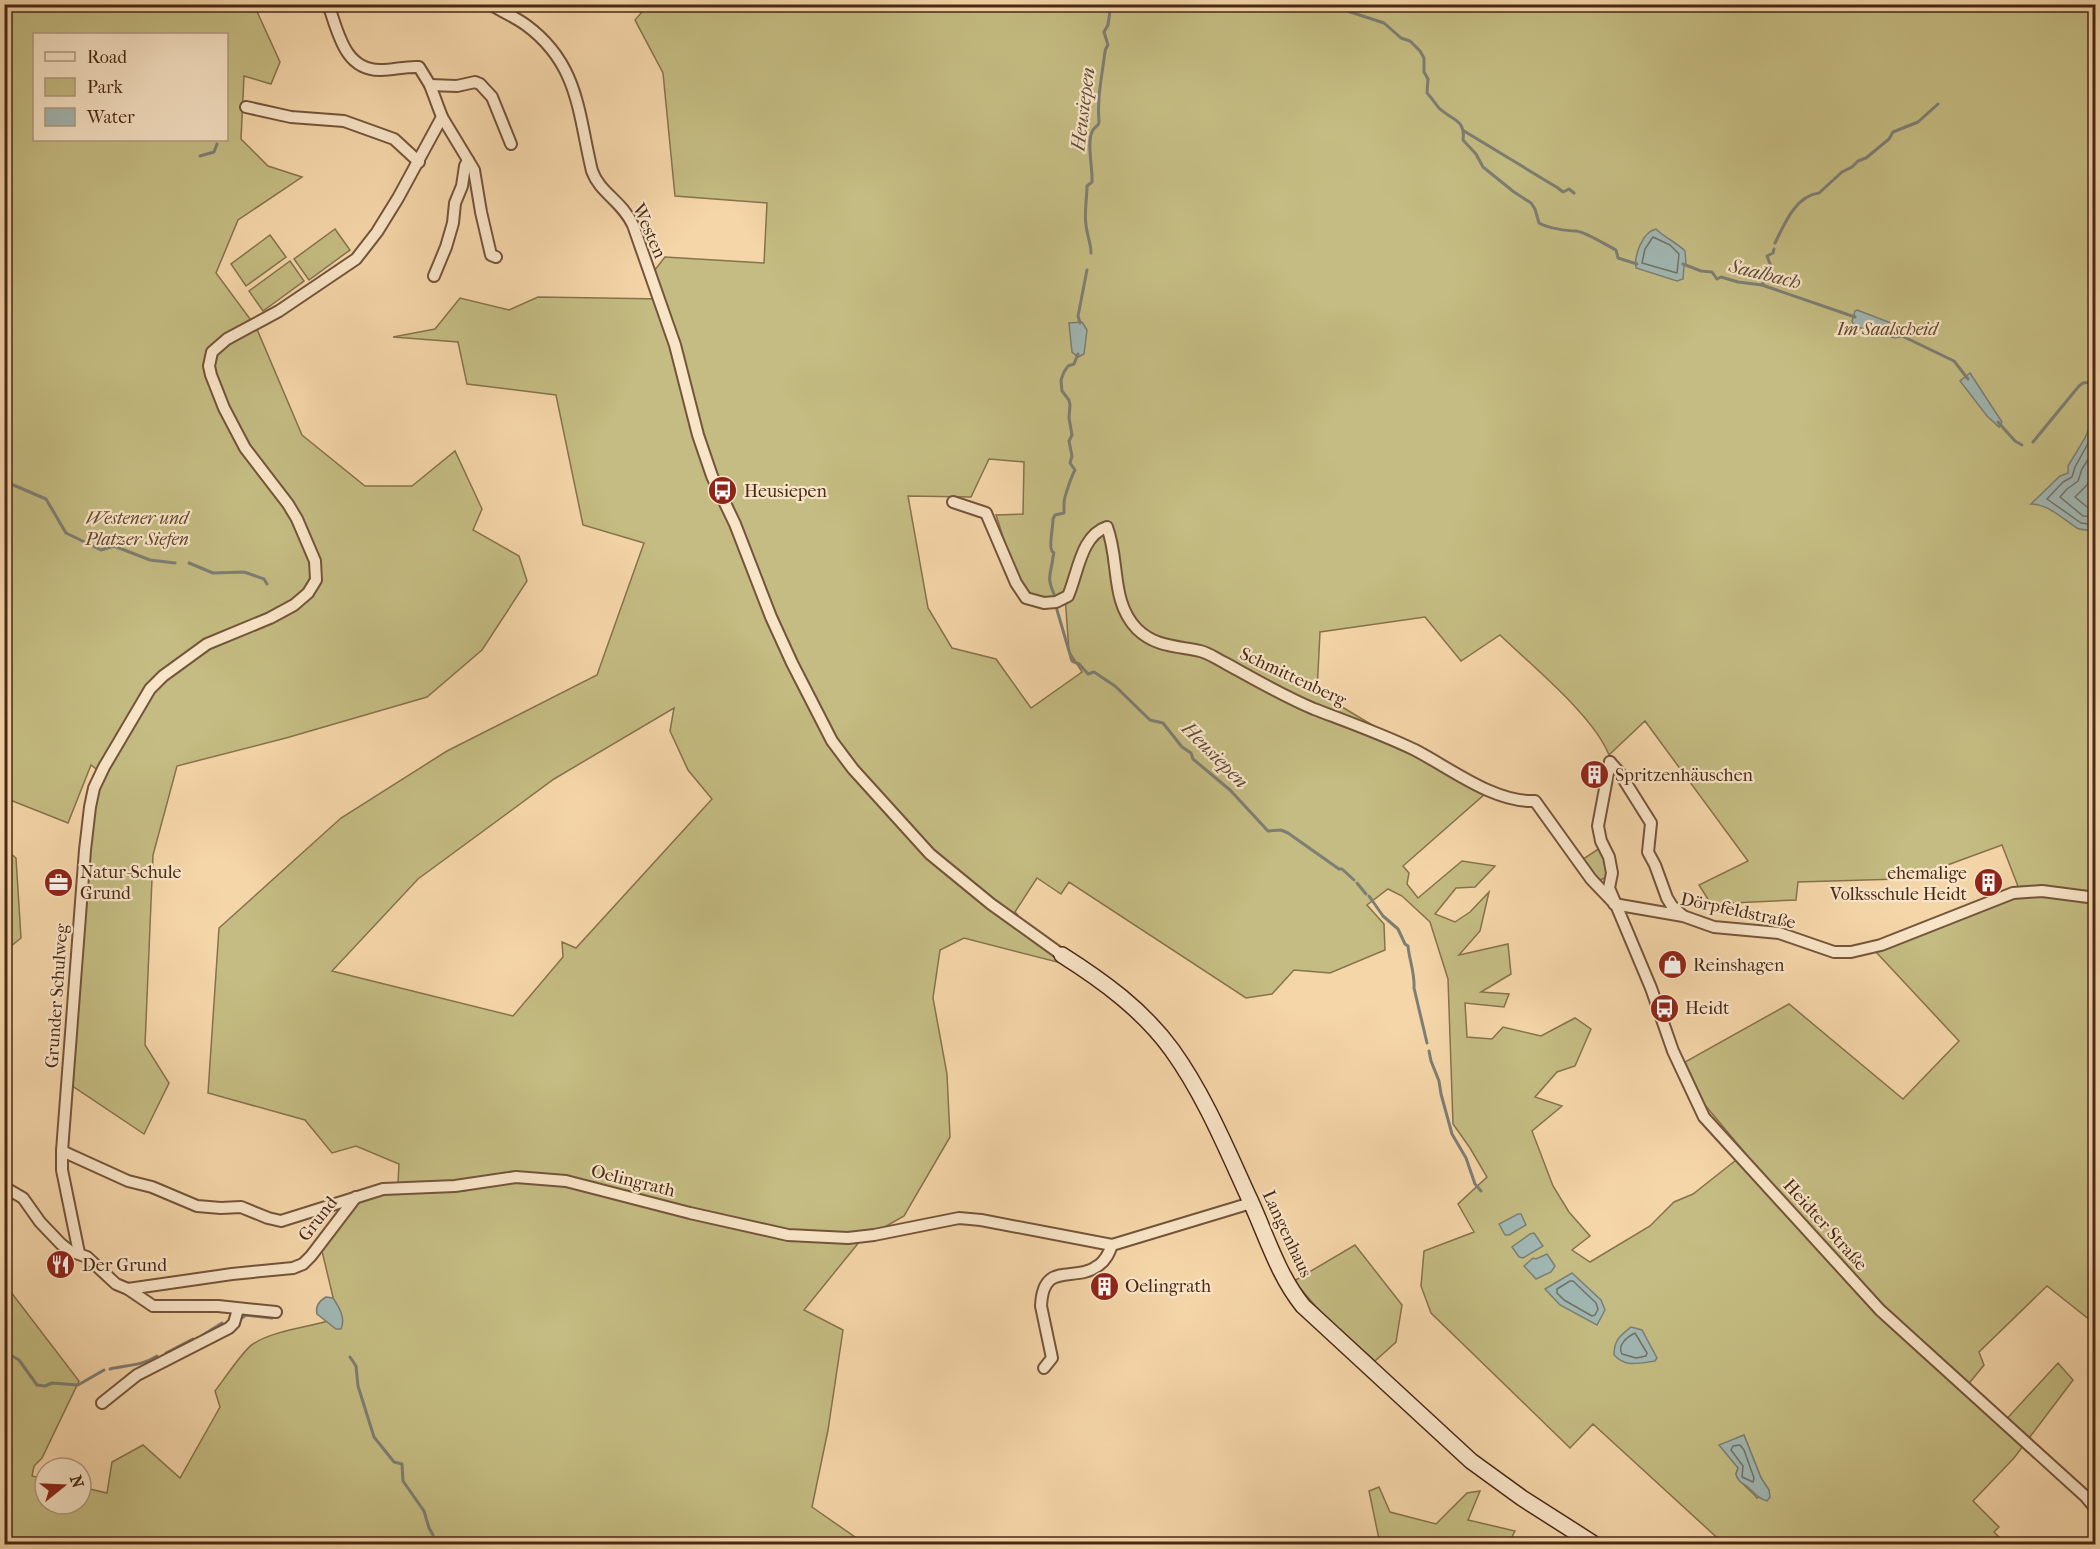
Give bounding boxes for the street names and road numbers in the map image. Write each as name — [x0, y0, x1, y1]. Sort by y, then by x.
street label: Westen — [627, 199, 671, 262]
street label: Schmittenberg — [1236, 643, 1350, 711]
street label: Dörpfeldstraße — [1678, 889, 1798, 934]
street label: Grunder Schulweg — [41, 923, 73, 1069]
street label: Oelingrath — [589, 1160, 677, 1202]
street label: Heidter Straße — [1779, 1175, 1871, 1275]
street label: Langenhaus — [1258, 1187, 1316, 1281]
street label: Grund — [294, 1192, 342, 1245]

